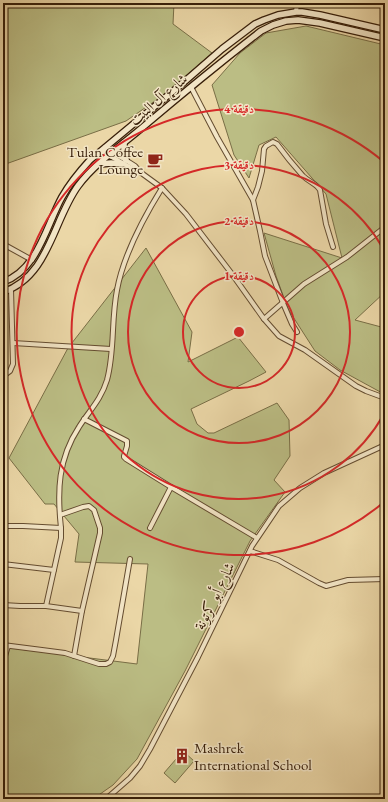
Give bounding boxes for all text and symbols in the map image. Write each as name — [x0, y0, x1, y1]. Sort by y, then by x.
street label: شارع آل البيت — [125, 69, 194, 132]
text: 4 دقيقة — [224, 101, 254, 117]
place label: Tulan Coffee Lounge — [67, 142, 143, 178]
cafe icon: Tulan Coffee Lounge — [146, 151, 164, 169]
text: 3 دقيقة — [224, 157, 254, 173]
text: 2 دقيقة — [224, 213, 254, 229]
text: 1 دقيقة — [224, 268, 254, 284]
centre of rings — [232, 325, 246, 339]
street label: شارع أبو كرتونة — [189, 559, 242, 635]
place label: Mashrek International School — [194, 738, 312, 774]
building icon: Mashrek International School — [173, 747, 191, 765]

